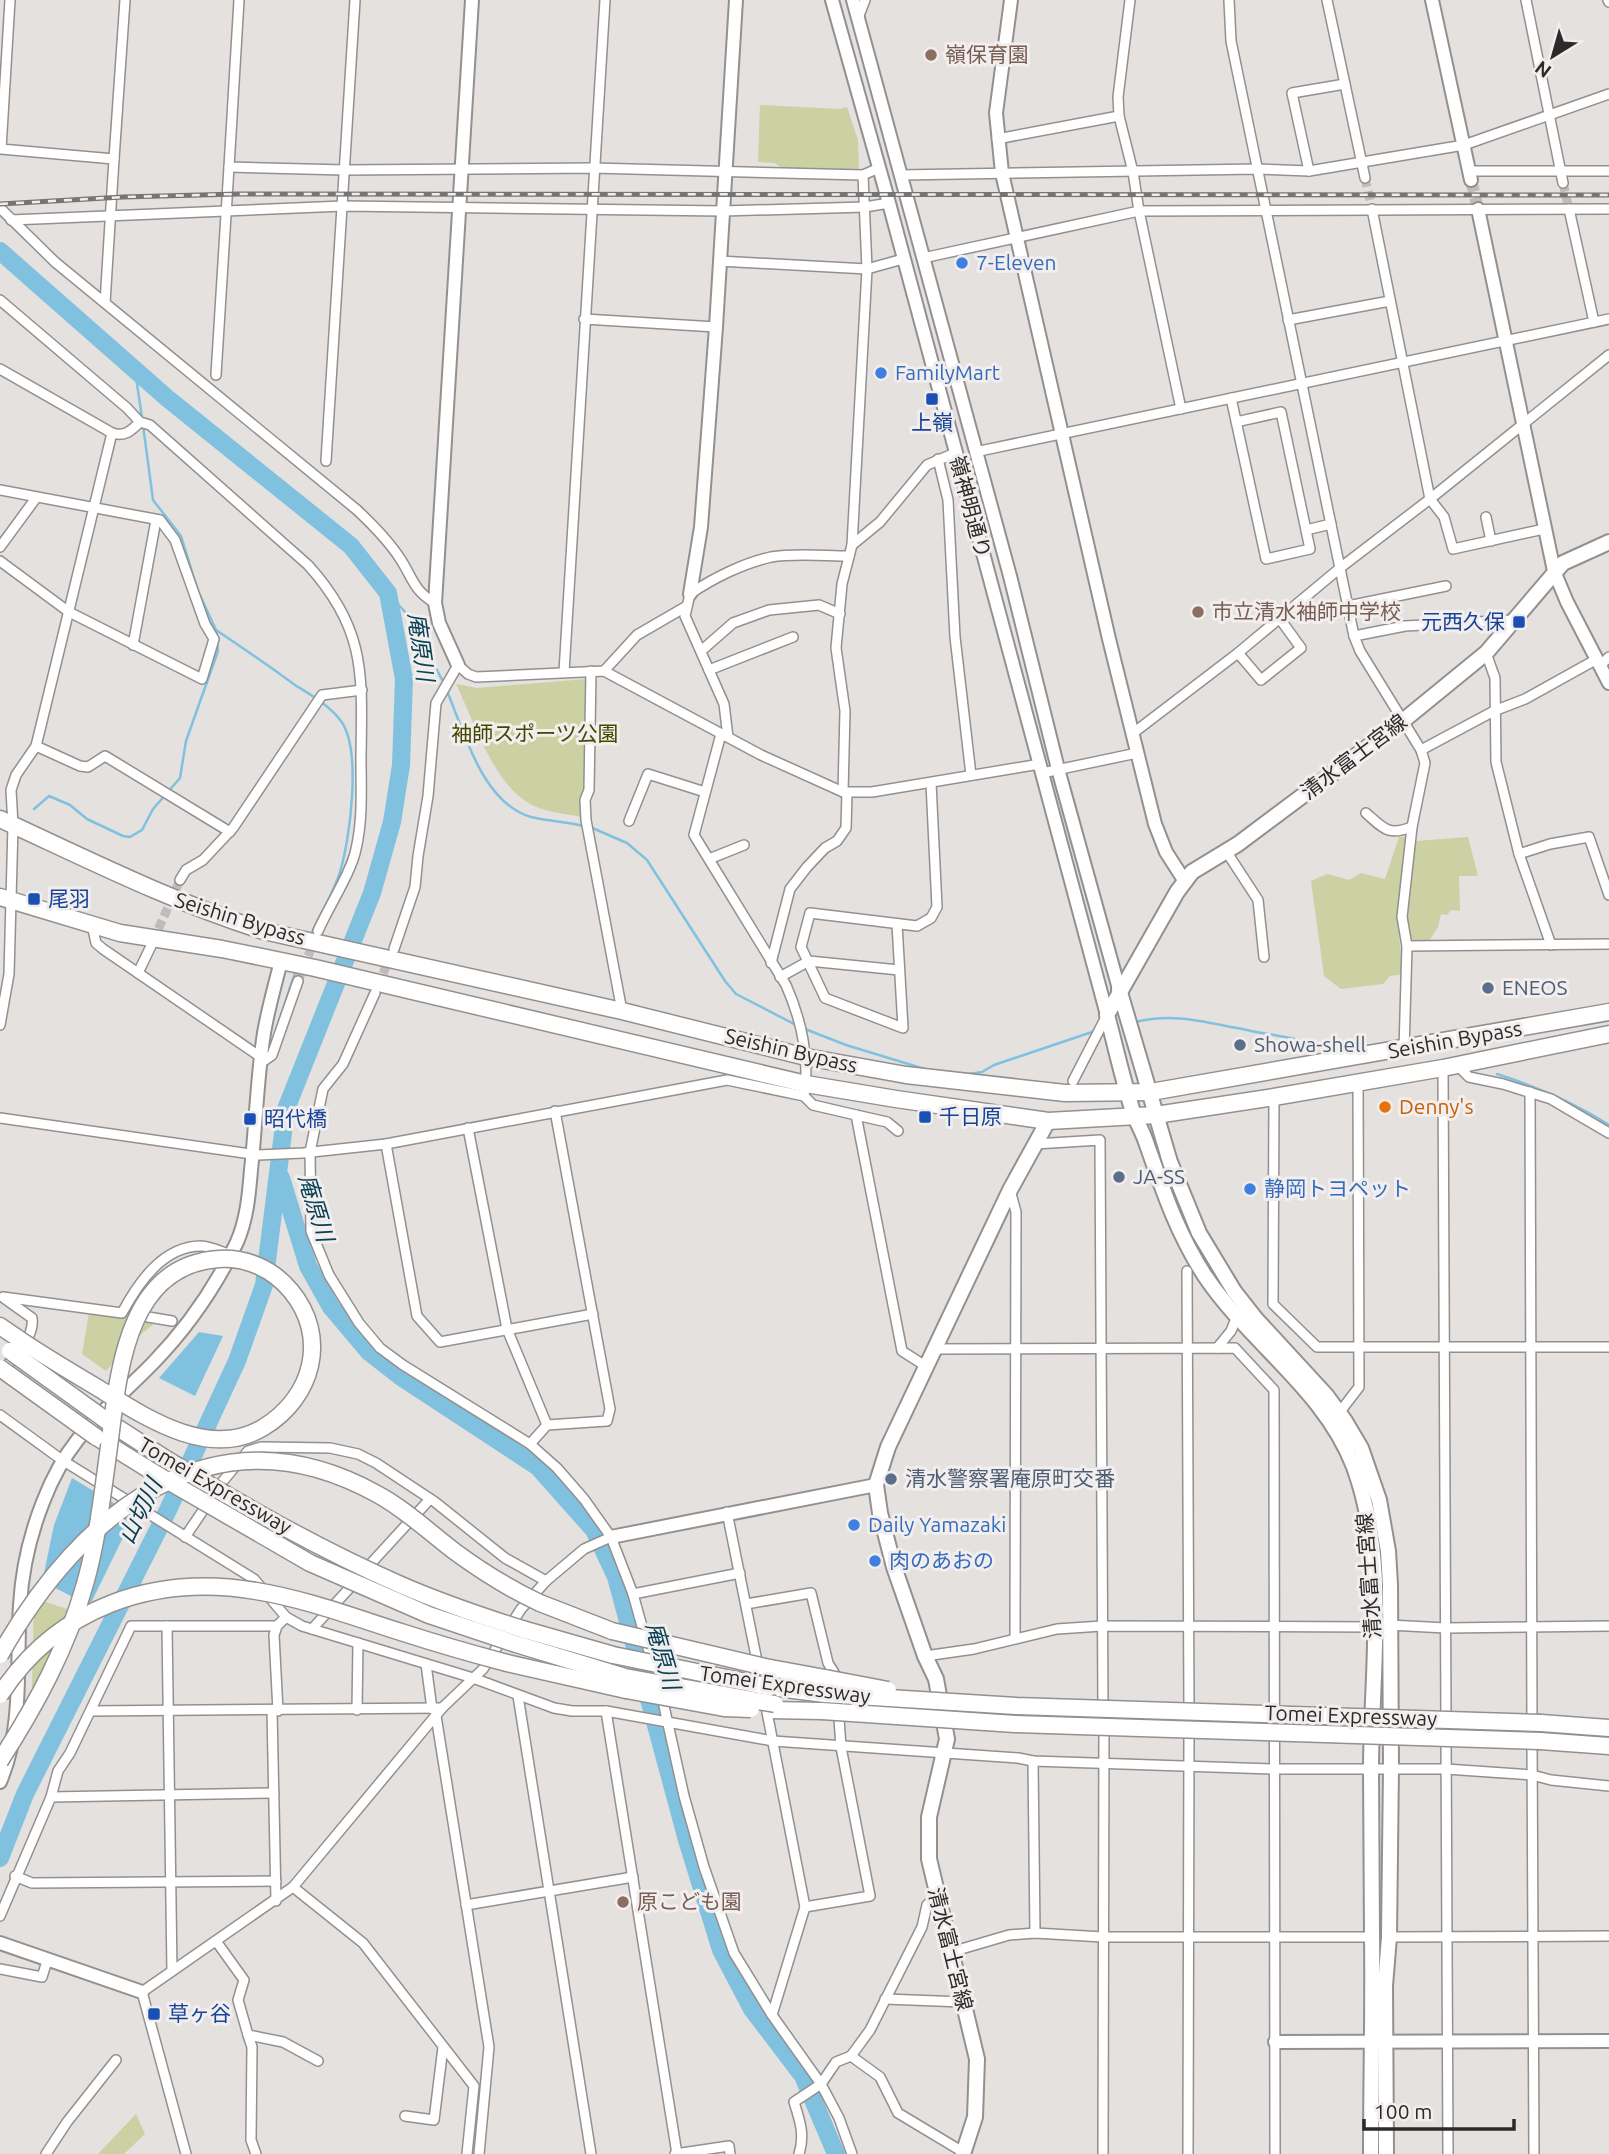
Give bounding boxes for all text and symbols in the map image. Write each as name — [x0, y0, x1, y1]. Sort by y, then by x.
north arrow — [1518, 21, 1588, 91]
place label: 嶺保育園 — [945, 42, 1029, 66]
marker: 嶺保育園 — [923, 47, 939, 63]
text: N — [1530, 57, 1555, 83]
place label: 7-Eleven — [976, 250, 1057, 274]
marker: 7-Eleven — [954, 255, 970, 271]
place label: FamilyMart — [895, 360, 1000, 384]
marker: FamilyMart — [873, 365, 889, 381]
marker: 上嶺 — [924, 391, 940, 407]
place label: 上嶺 — [911, 410, 953, 434]
street label: 嶺神明通り — [946, 453, 996, 561]
place label: 市立清水袖師中学校 — [1212, 599, 1401, 623]
marker: 市立清水袖師中学校 — [1190, 604, 1206, 620]
place label: 元西久保 — [1421, 609, 1505, 633]
water label: 庵原川 — [404, 611, 439, 686]
marker: 元西久保 — [1511, 614, 1527, 630]
street label: 清水富士宮線 — [1296, 709, 1411, 804]
park label: 袖師スポーツ公園 — [451, 721, 619, 745]
place label: 尾羽 — [48, 886, 90, 910]
street label: Seishin Bypass — [172, 887, 309, 949]
marker: 尾羽 — [26, 891, 42, 907]
place label: ENEOS — [1502, 975, 1568, 999]
marker: ENEOS — [1480, 980, 1496, 996]
street label: Seishin Bypass — [1386, 1015, 1524, 1063]
street label: Seishin Bypass — [723, 1023, 860, 1077]
place label: Showa-shell — [1254, 1032, 1366, 1056]
marker: Showa-shell — [1232, 1037, 1248, 1053]
place label: Denny's — [1399, 1094, 1474, 1118]
marker: Denny's — [1377, 1099, 1393, 1115]
place label: 千日原 — [939, 1104, 1002, 1128]
place label: 昭代橋 — [264, 1106, 327, 1130]
marker: 千日原 — [917, 1109, 933, 1125]
marker: 昭代橋 — [242, 1111, 258, 1127]
place label: JA-SS — [1133, 1164, 1185, 1188]
marker: JA-SS — [1111, 1169, 1127, 1185]
water label: 庵原川 — [294, 1171, 339, 1247]
place label: 静岡トヨペット — [1264, 1176, 1411, 1200]
marker: 静岡トヨペット — [1242, 1181, 1258, 1197]
street label: Tomei Expressway — [135, 1432, 296, 1539]
place label: 清水警察署庵原町交番 — [905, 1466, 1115, 1490]
marker: 清水警察署庵原町交番 — [883, 1471, 899, 1487]
water label: 山切川 — [113, 1472, 167, 1547]
place label: Daily Yamazaki — [868, 1512, 1006, 1536]
street label: 清水富士宮線 — [1352, 1512, 1384, 1640]
marker: Daily Yamazaki — [846, 1517, 862, 1533]
place label: 肉のあおの — [889, 1548, 994, 1572]
marker: 肉のあおの — [867, 1553, 883, 1569]
water label: 庵原川 — [642, 1619, 686, 1695]
street label: Tomei Expressway — [698, 1660, 872, 1708]
street label: Tomei Expressway — [1264, 1700, 1438, 1730]
street label: 清水富士宮線 — [924, 1885, 978, 2013]
place label: 原こども園 — [637, 1889, 742, 1913]
marker: 原こども園 — [615, 1894, 631, 1910]
place label: 草ヶ谷 — [168, 2001, 231, 2025]
marker: 草ヶ谷 — [146, 2006, 162, 2022]
scale bar — [1364, 2088, 1514, 2132]
text: 100 m — [1374, 2099, 1432, 2123]

